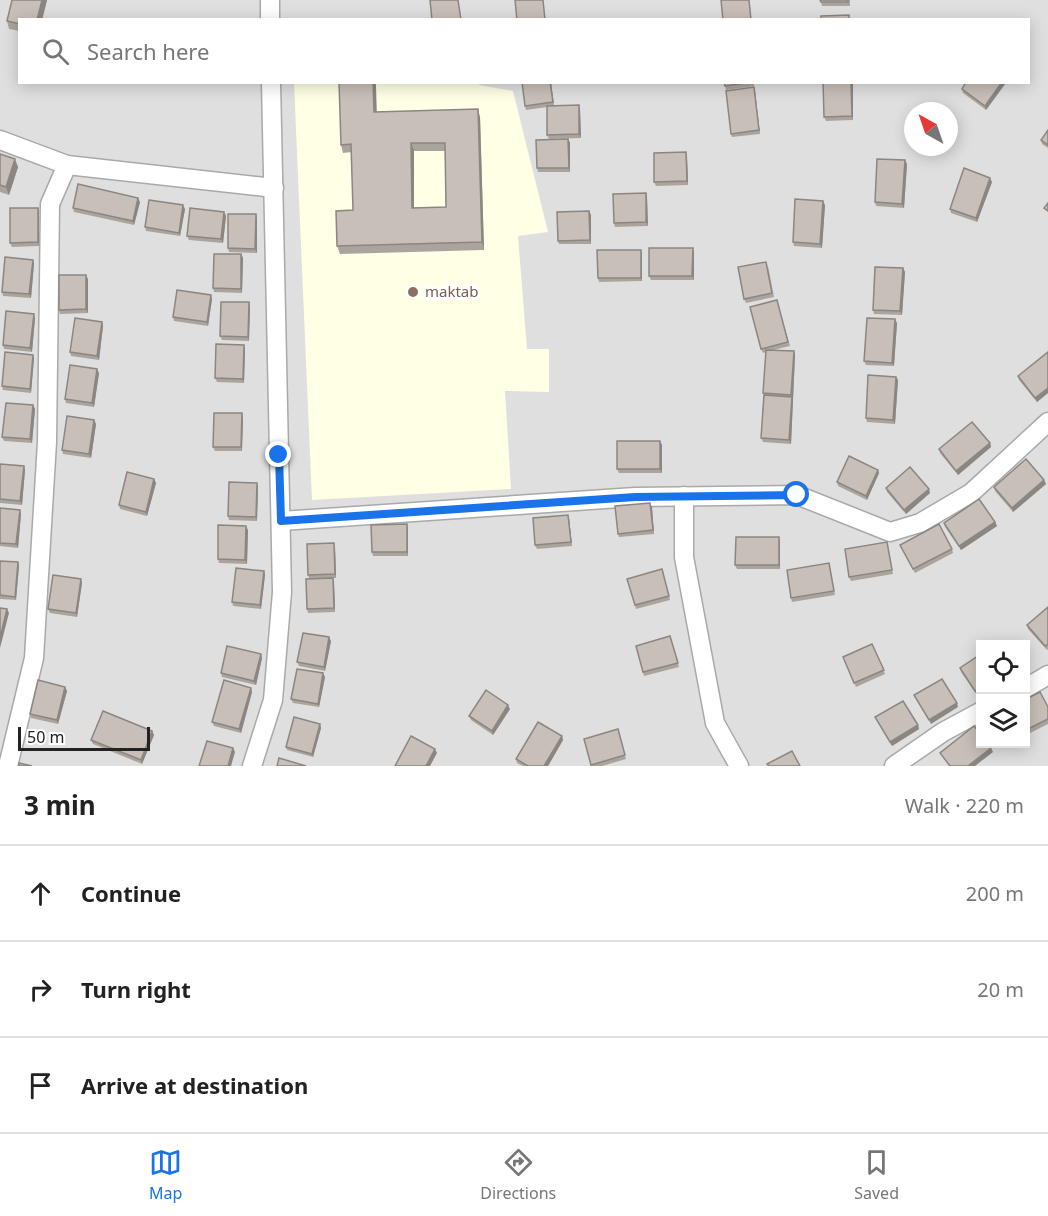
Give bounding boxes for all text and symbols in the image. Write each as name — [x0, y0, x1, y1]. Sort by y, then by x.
search box — [18, 18, 1030, 84]
icon: search — [39, 35, 72, 68]
text: Search here — [87, 36, 209, 66]
north arrow — [904, 102, 958, 156]
place label: maktab — [425, 281, 479, 301]
marker: maktab — [406, 285, 420, 299]
route end — [265, 441, 291, 467]
route start — [783, 481, 809, 507]
map controls — [976, 640, 1030, 748]
button: locate — [976, 640, 1030, 694]
button: layers — [976, 694, 1030, 748]
scale bar — [18, 724, 150, 752]
text: 50 m — [27, 726, 64, 748]
text: 3 min — [24, 787, 96, 823]
text: Walk · 220 m — [905, 792, 1024, 819]
icon: ahead — [24, 877, 57, 910]
text: Continue — [81, 878, 181, 908]
text: 200 m — [966, 880, 1024, 907]
icon: right — [24, 973, 57, 1006]
text: Turn right — [81, 974, 191, 1004]
text: 20 m — [977, 976, 1024, 1003]
icon: arrive — [24, 1069, 57, 1102]
text: Arrive at destination — [81, 1070, 308, 1100]
tab: Map — [149, 1146, 182, 1204]
tab: Directions — [480, 1146, 556, 1204]
tab: Saved — [854, 1146, 899, 1204]

